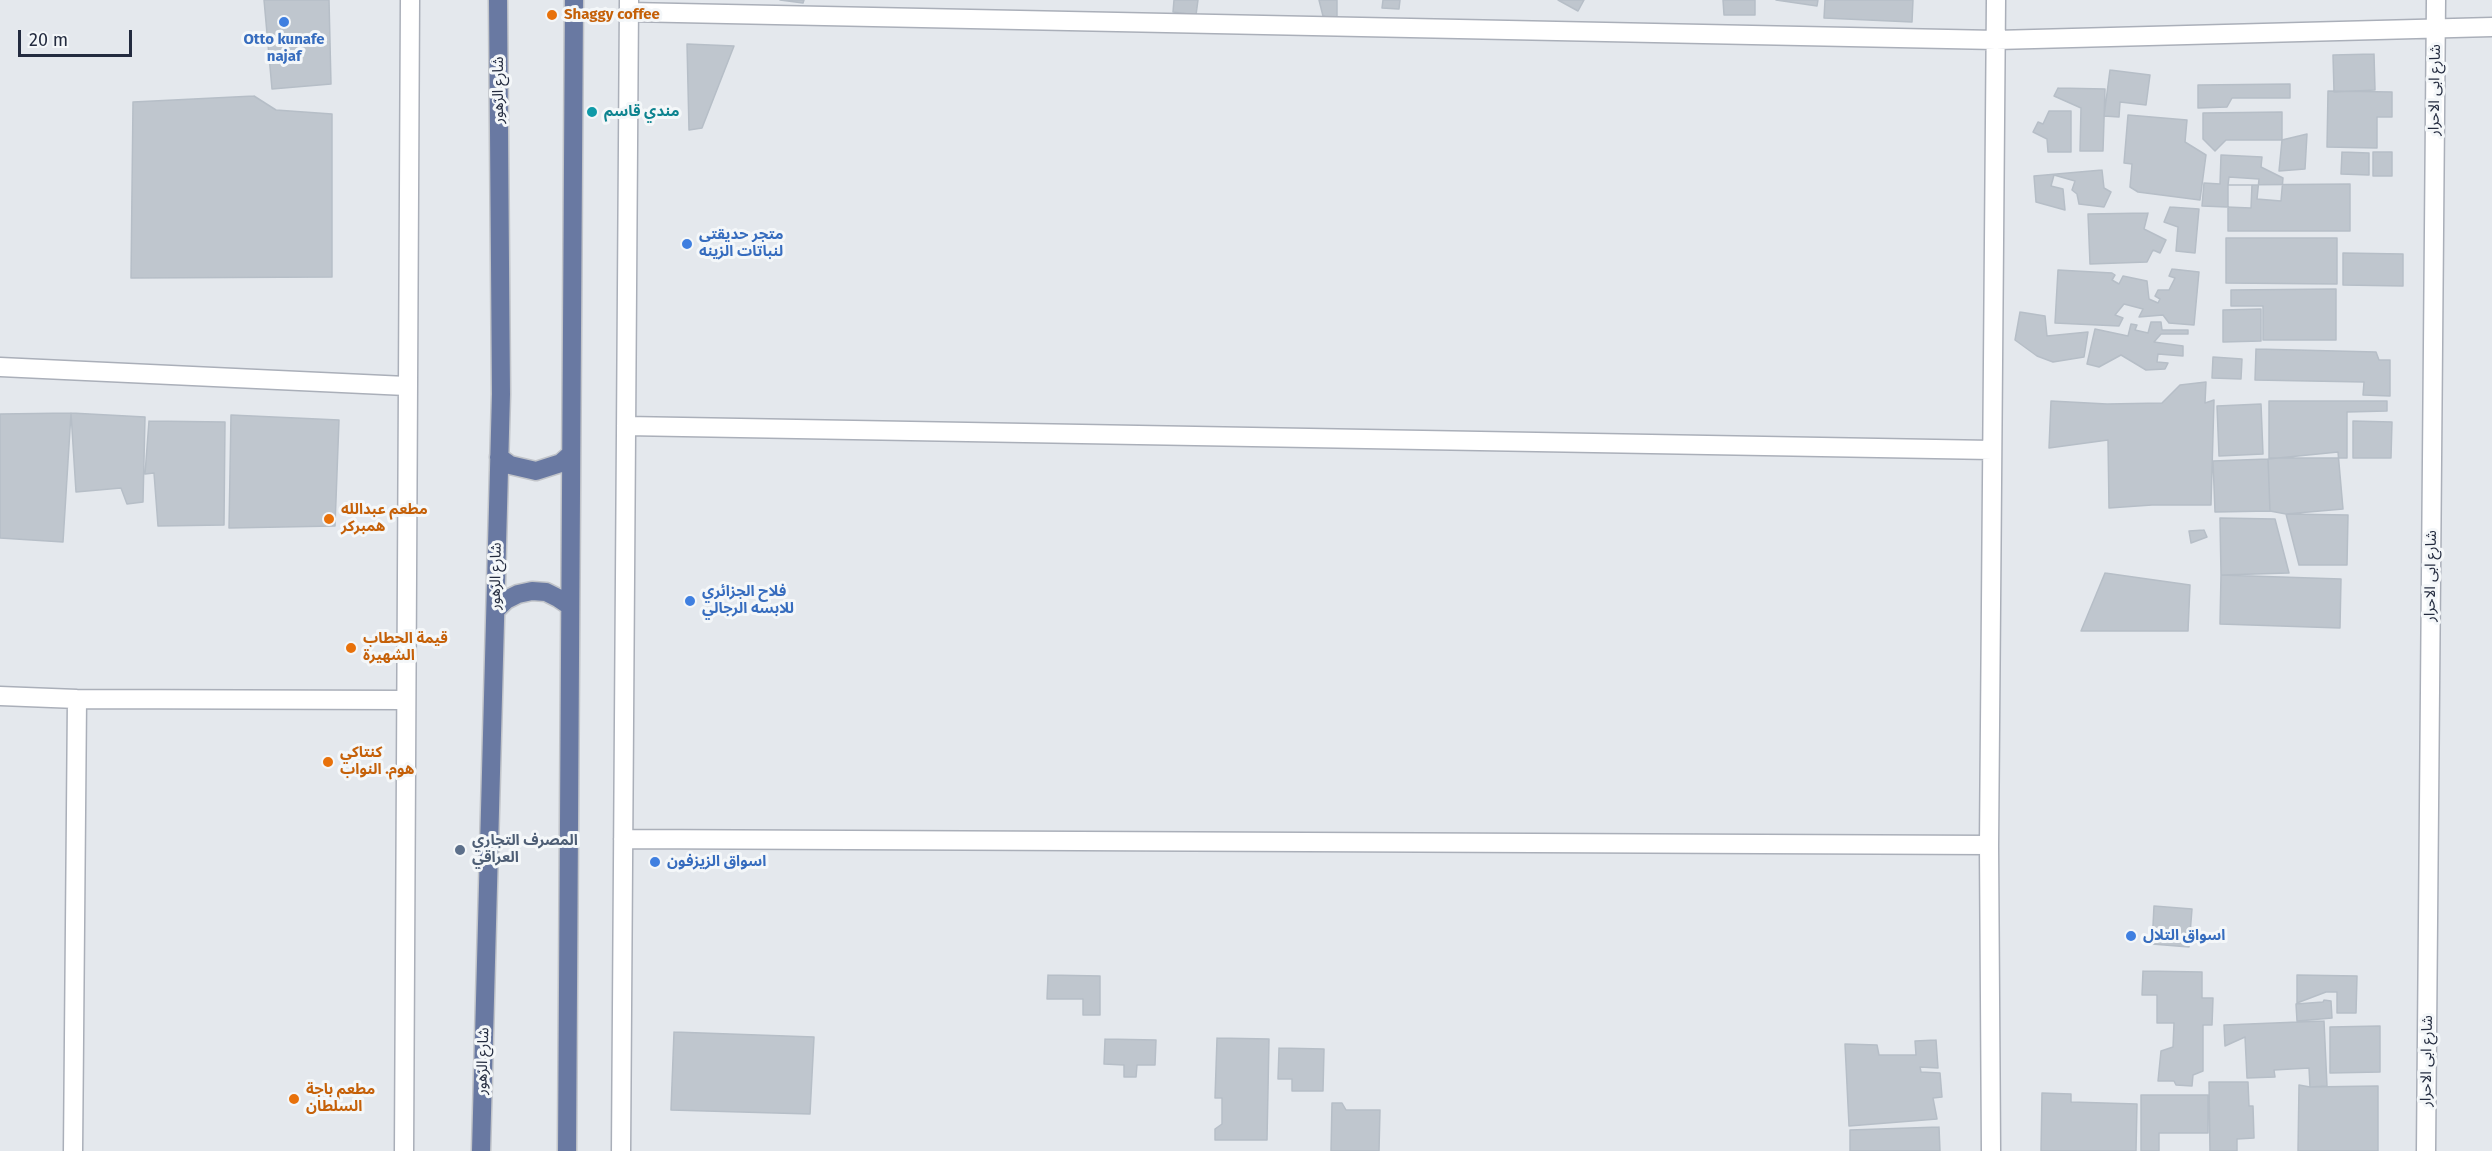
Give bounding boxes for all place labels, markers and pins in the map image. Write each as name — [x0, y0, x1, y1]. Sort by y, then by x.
place label: Shaggy coffee — [564, 6, 660, 24]
marker: Shaggy coffee — [545, 8, 559, 22]
marker: Otto kunafe najaf — [277, 15, 291, 29]
place label: Otto kunafe najaf — [243, 31, 325, 66]
place label: مندي قاسم — [604, 103, 679, 121]
marker: مندي قاسم — [585, 105, 599, 119]
place label: متجر حديقتي لنباتات الزينه — [699, 226, 783, 261]
marker: متجر حديقتي لنباتات الزينه — [680, 237, 694, 251]
place label: مطعم عبدالله همبركر — [341, 501, 428, 536]
marker: مطعم عبدالله همبركر — [322, 512, 336, 526]
place label: فلاح الجزائري للابسه الرجالي — [702, 583, 794, 618]
marker: فلاح الجزائري للابسه الرجالي — [683, 594, 697, 608]
place label: قيمة الحطاب الشهيرة — [363, 630, 448, 665]
marker: قيمة الحطاب الشهيرة — [344, 641, 358, 655]
place label: كنتاكي هوم. النواب — [340, 744, 414, 779]
marker: كنتاكي هوم. النواب — [321, 755, 335, 769]
place label: المصرف التجاري العراقي — [472, 832, 578, 867]
marker: المصرف التجاري العراقي — [453, 843, 467, 857]
place label: اسواق الزيزفون — [667, 853, 766, 871]
marker: اسواق الزيزفون — [648, 855, 662, 869]
place label: اسواق التلال — [2143, 927, 2225, 945]
marker: اسواق التلال — [2124, 929, 2138, 943]
place label: مطعم باجة السلطان — [306, 1081, 375, 1116]
marker: مطعم باجة السلطان — [287, 1092, 301, 1106]

